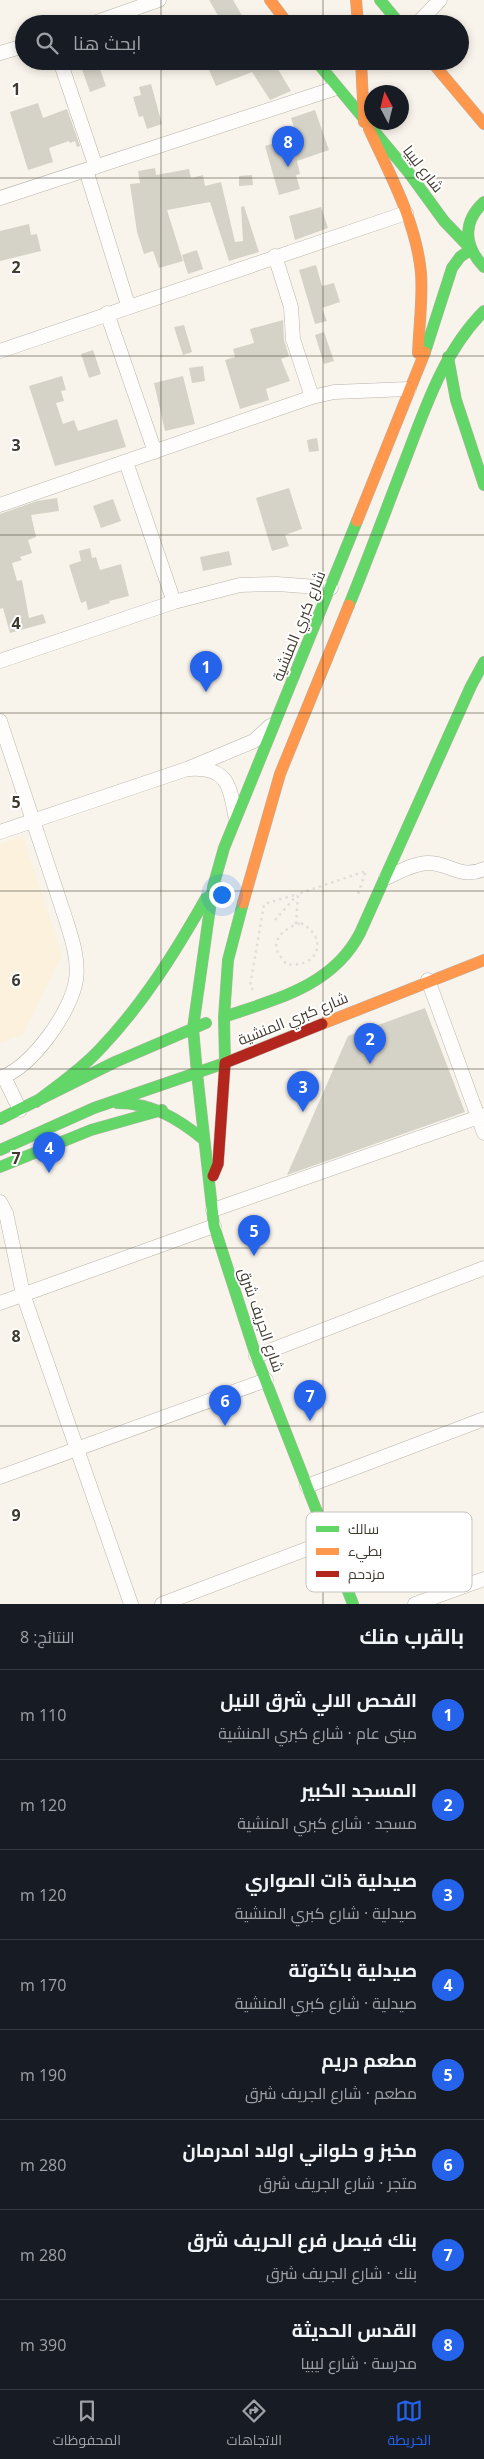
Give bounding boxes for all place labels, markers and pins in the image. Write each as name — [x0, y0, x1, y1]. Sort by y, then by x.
pin: 8 — [272, 126, 304, 167]
pin: 1 — [190, 651, 222, 692]
pin: 2 — [354, 1023, 386, 1064]
pin: 3 — [287, 1071, 319, 1112]
pin: 4 — [33, 1132, 65, 1173]
pin: 5 — [238, 1215, 270, 1256]
pin: 7 — [294, 1380, 326, 1421]
pin: 6 — [209, 1385, 241, 1426]

